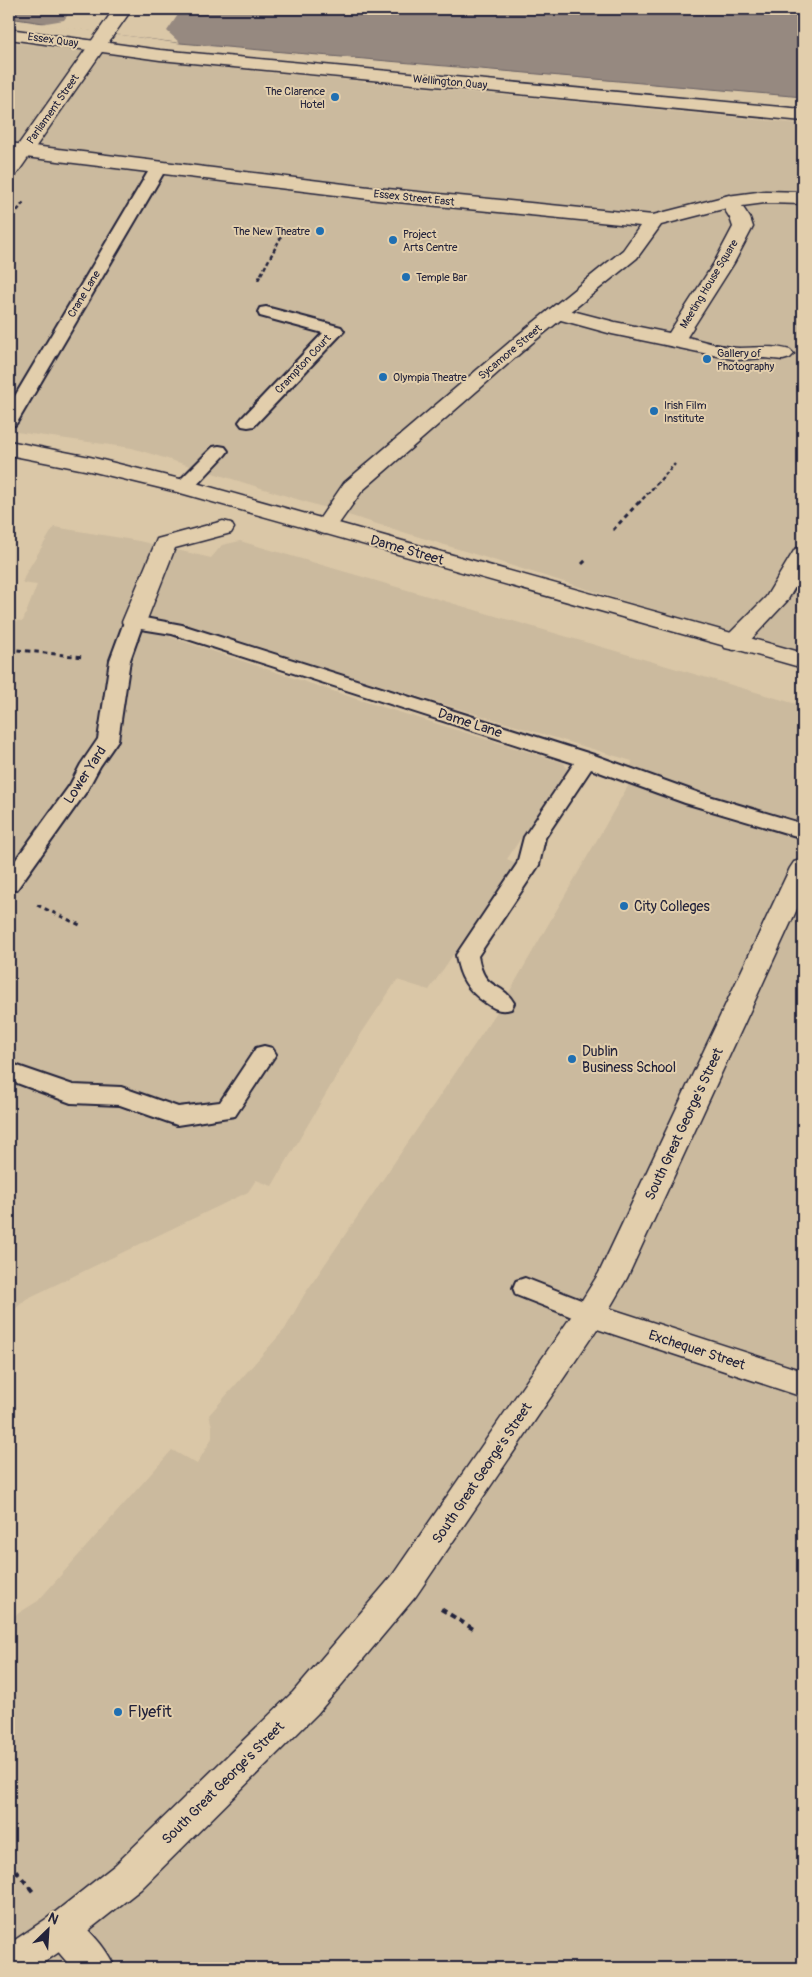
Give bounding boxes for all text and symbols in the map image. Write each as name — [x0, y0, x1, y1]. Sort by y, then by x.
street label: Essex Quay — [27, 30, 79, 50]
street label: Parliament Street — [24, 71, 82, 146]
street label: Wellington Quay — [412, 72, 488, 92]
place label: The Clarence Hotel — [265, 85, 326, 111]
marker: The Clarence Hotel — [329, 91, 341, 103]
street label: Essex Street East — [373, 187, 456, 209]
place label: The New Theatre — [233, 225, 311, 238]
marker: The New Theatre — [314, 225, 326, 237]
place label: Project Arts Centre — [403, 228, 458, 254]
marker: Project Arts Centre — [387, 234, 399, 246]
street label: Meeting House Square — [677, 237, 741, 331]
street label: Crane Lane — [65, 268, 103, 320]
marker: Temple Bar — [400, 271, 412, 283]
place label: Temple Bar — [416, 271, 467, 284]
street label: Sycamore Street — [476, 321, 545, 382]
street label: Crampton Court — [272, 331, 334, 396]
place label: Gallery of Photography — [717, 347, 774, 373]
marker: Gallery of Photography — [701, 353, 713, 365]
marker: Olympia Theatre — [377, 371, 389, 383]
place label: Olympia Theatre — [393, 371, 467, 384]
place label: Irish Film Institute — [664, 399, 707, 425]
marker: Irish Film Institute — [648, 405, 660, 417]
street label: Dame Street — [368, 531, 446, 569]
street label: Dame Lane — [436, 705, 504, 741]
street label: Lower Yard — [60, 743, 110, 807]
place label: City Colleges — [634, 898, 710, 915]
marker: City Colleges — [618, 900, 630, 912]
place label: Dublin Business School — [582, 1043, 676, 1076]
street label: South Great George's Street — [641, 1045, 727, 1203]
marker: Dublin Business School — [566, 1053, 578, 1065]
street label: Exchequer Street — [647, 1326, 748, 1374]
street label: South Great George's Street — [428, 1399, 536, 1547]
place label: Flyefit — [128, 1702, 172, 1722]
marker: Flyefit — [112, 1706, 124, 1718]
street label: South Great George's Street — [158, 1718, 288, 1848]
north arrow — [22, 1904, 72, 1954]
text: N — [45, 1909, 61, 1928]

